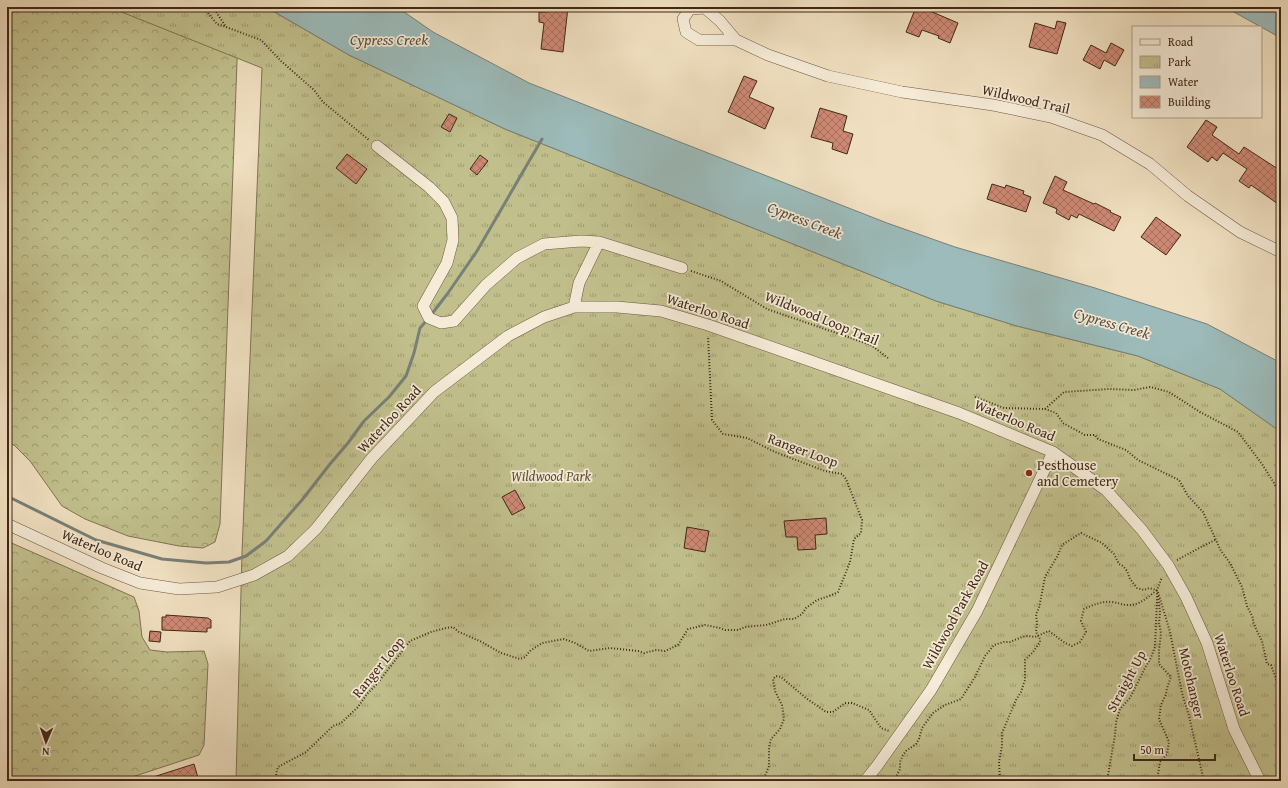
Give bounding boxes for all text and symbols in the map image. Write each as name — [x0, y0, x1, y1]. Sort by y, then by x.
legend — [1132, 26, 1262, 118]
water label: Cypress Creek — [350, 29, 428, 50]
text: Road — [1168, 33, 1194, 50]
text: Park — [1168, 53, 1192, 70]
text: Water — [1168, 73, 1198, 90]
street label: Wildwood Trail — [980, 79, 1072, 119]
text: Building — [1168, 93, 1211, 110]
water label: Cypress Creek — [765, 196, 845, 244]
street label: Wildwood Loop Trail — [762, 286, 882, 350]
street label: Waterloo Road — [664, 288, 752, 334]
water label: Cypress Creek — [1072, 302, 1153, 344]
street label: Waterloo Road — [352, 380, 426, 457]
street label: Waterloo Road — [972, 394, 1059, 446]
street label: Ranger Loop — [765, 428, 841, 472]
place label: Pesthouse and Cemetery — [1037, 455, 1118, 491]
park label: Wildwood Park — [511, 466, 592, 486]
marker: Pesthouse and Cemetery — [1024, 468, 1034, 478]
street label: Waterloo Road — [59, 524, 146, 576]
street label: Wildwood Park Road — [917, 557, 993, 673]
street label: Waterloo Road — [1209, 631, 1255, 719]
street label: Ranger Loop — [347, 632, 409, 702]
street label: Motohanger — [1174, 645, 1210, 721]
street label: Straight Up — [1101, 646, 1151, 716]
north arrow — [26, 722, 66, 762]
scale bar — [1134, 736, 1215, 762]
text: 50 m — [1140, 741, 1164, 758]
text: N — [41, 744, 50, 760]

